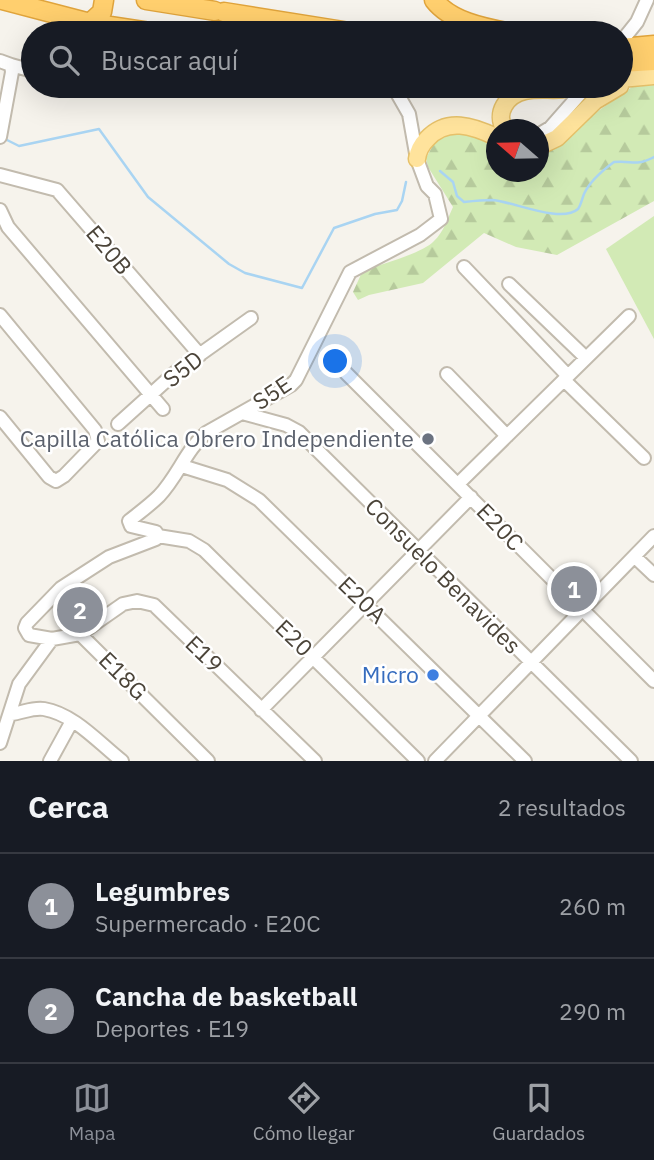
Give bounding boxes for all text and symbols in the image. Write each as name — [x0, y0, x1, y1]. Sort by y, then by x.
search box — [21, 21, 633, 98]
icon: search — [45, 41, 83, 79]
text: Buscar aquí — [101, 43, 238, 77]
north arrow — [486, 119, 549, 182]
street label: E20B — [80, 218, 139, 280]
street label: S5D — [156, 343, 208, 393]
your location — [318, 344, 352, 378]
street label: S5E — [246, 368, 297, 416]
place label: Capilla Católica Obrero Independiente — [20, 423, 414, 453]
marker: Capilla Católica Obrero Independiente — [420, 431, 436, 447]
street label: Consuelo Benavides — [359, 491, 528, 660]
street label: E20C — [471, 496, 531, 557]
pin: 1 — [551, 563, 597, 615]
street label: E20A — [332, 569, 393, 630]
pin: 2 — [57, 584, 103, 636]
street label: E20 — [270, 612, 320, 662]
street label: E19 — [180, 628, 230, 678]
street label: E18G — [93, 645, 154, 706]
place label: Micro — [362, 659, 419, 689]
marker: Micro — [425, 667, 441, 683]
text: Cerca — [28, 787, 109, 826]
text: 2 resultados — [498, 792, 626, 822]
text: Legumbres — [95, 874, 230, 908]
text: 1 — [44, 891, 58, 921]
text: 260 m — [559, 891, 626, 921]
text: Supermercado · E20C — [95, 908, 321, 938]
text: Cancha de basketball — [95, 979, 357, 1013]
text: 2 — [44, 996, 58, 1026]
text: 290 m — [559, 996, 626, 1026]
text: Deportes · E19 — [95, 1013, 249, 1043]
tab: Mapa — [69, 1079, 115, 1145]
tab: Cómo llegar — [253, 1079, 355, 1145]
tab: Guardados — [492, 1079, 585, 1145]

